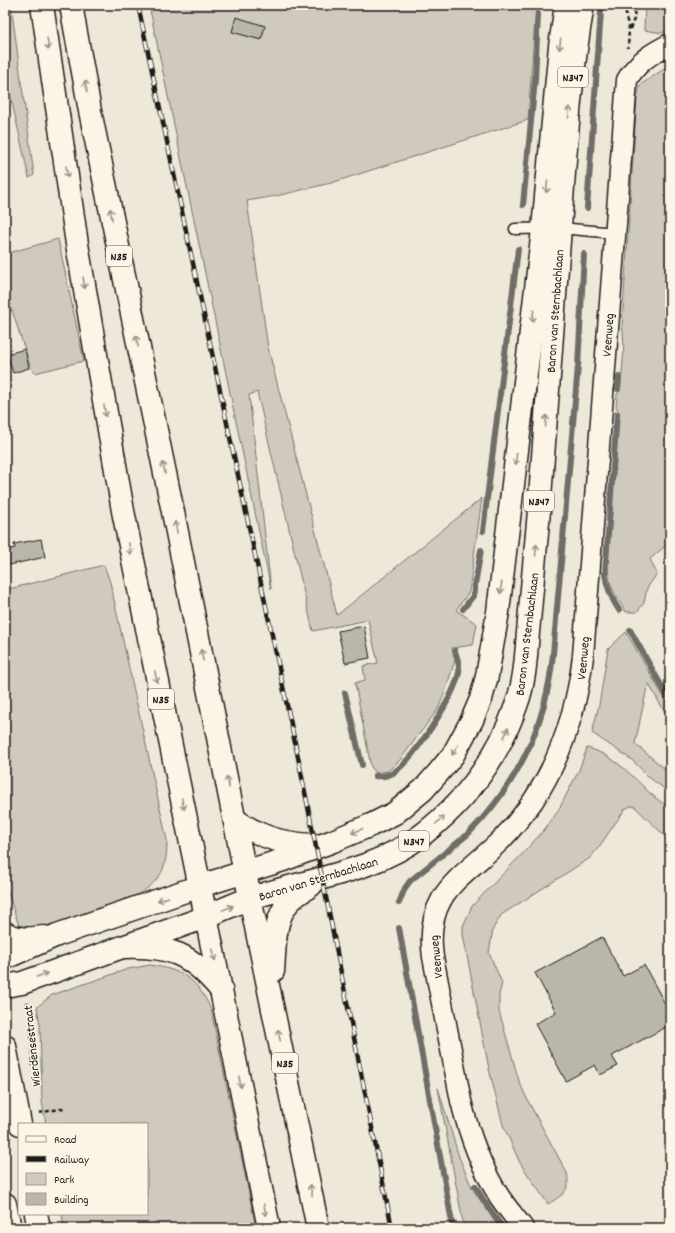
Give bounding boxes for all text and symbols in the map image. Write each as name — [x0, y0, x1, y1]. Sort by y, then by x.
one-way arrow — [44, 37, 52, 50]
one-way arrow — [556, 37, 564, 50]
road number: N347 — [558, 67, 588, 87]
one-way arrow — [81, 80, 89, 93]
one-way arrow — [566, 106, 573, 119]
one-way arrow — [63, 165, 71, 178]
one-way arrow — [543, 180, 551, 193]
one-way arrow — [106, 208, 114, 221]
road number: N35 — [106, 246, 132, 266]
street label: Baron van Sternbachlaan — [543, 249, 570, 374]
one-way arrow — [80, 276, 88, 289]
one-way arrow — [529, 309, 536, 322]
street label: Veenweg — [598, 313, 621, 358]
one-way arrow — [133, 335, 141, 348]
one-way arrow — [101, 404, 109, 417]
one-way arrow — [542, 415, 549, 428]
one-way arrow — [512, 452, 520, 465]
one-way arrow — [160, 462, 168, 475]
road number: N347 — [524, 491, 554, 511]
one-way arrow — [172, 521, 180, 534]
one-way arrow — [127, 542, 135, 555]
one-way arrow — [532, 544, 539, 557]
street label: Baron van Sternbachlaan — [512, 572, 545, 697]
one-way arrow — [497, 581, 505, 594]
street label: Veenweg — [573, 635, 596, 681]
one-way arrow — [198, 649, 206, 662]
one-way arrow — [153, 670, 161, 683]
road number: N35 — [148, 689, 174, 709]
one-way arrow — [502, 727, 510, 739]
one-way arrow — [451, 744, 459, 756]
one-way arrow — [223, 776, 231, 789]
one-way arrow — [179, 797, 187, 810]
one-way arrow — [435, 815, 445, 825]
one-way arrow — [351, 828, 363, 835]
road number: N347 — [399, 831, 429, 851]
street label: Baron van Sternbachlaan — [257, 853, 381, 908]
one-way arrow — [158, 895, 170, 903]
one-way arrow — [221, 903, 233, 911]
street label: Veenweg — [426, 934, 449, 979]
one-way arrow — [210, 948, 218, 961]
one-way arrow — [36, 971, 48, 979]
street label: Wierdensestraat — [20, 1004, 47, 1087]
one-way arrow — [275, 1029, 283, 1042]
road number: N35 — [272, 1053, 298, 1073]
one-way arrow — [236, 1075, 244, 1088]
legend — [18, 1123, 148, 1215]
text: Road — [54, 1132, 76, 1149]
text: Railway — [54, 1152, 90, 1169]
text: Park — [54, 1172, 75, 1189]
one-way arrow — [306, 1184, 314, 1197]
text: Building — [54, 1192, 89, 1209]
one-way arrow — [261, 1203, 269, 1216]

